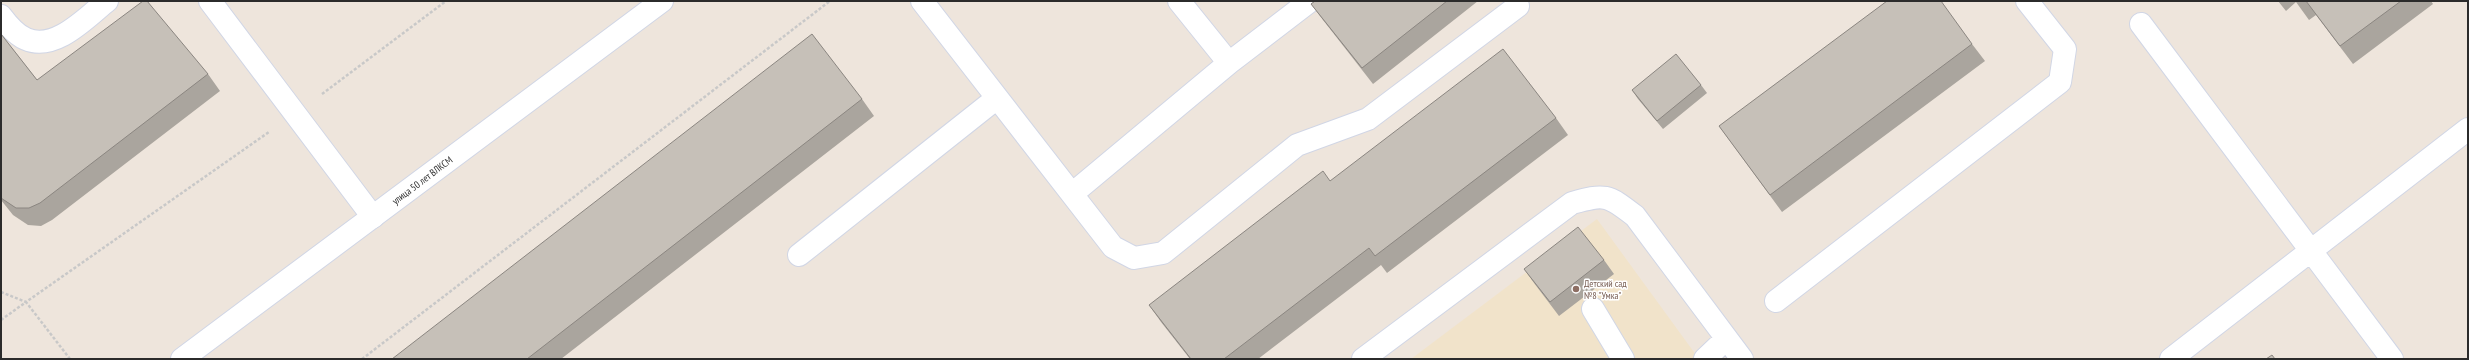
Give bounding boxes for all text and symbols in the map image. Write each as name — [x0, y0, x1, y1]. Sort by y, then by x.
street label: улица 50 лет ВЛКСМ — [389, 153, 455, 207]
place label: Детский сад №8 "Умка" — [1584, 277, 1627, 302]
marker: Детский сад №8 "Умка" — [1571, 284, 1581, 294]

